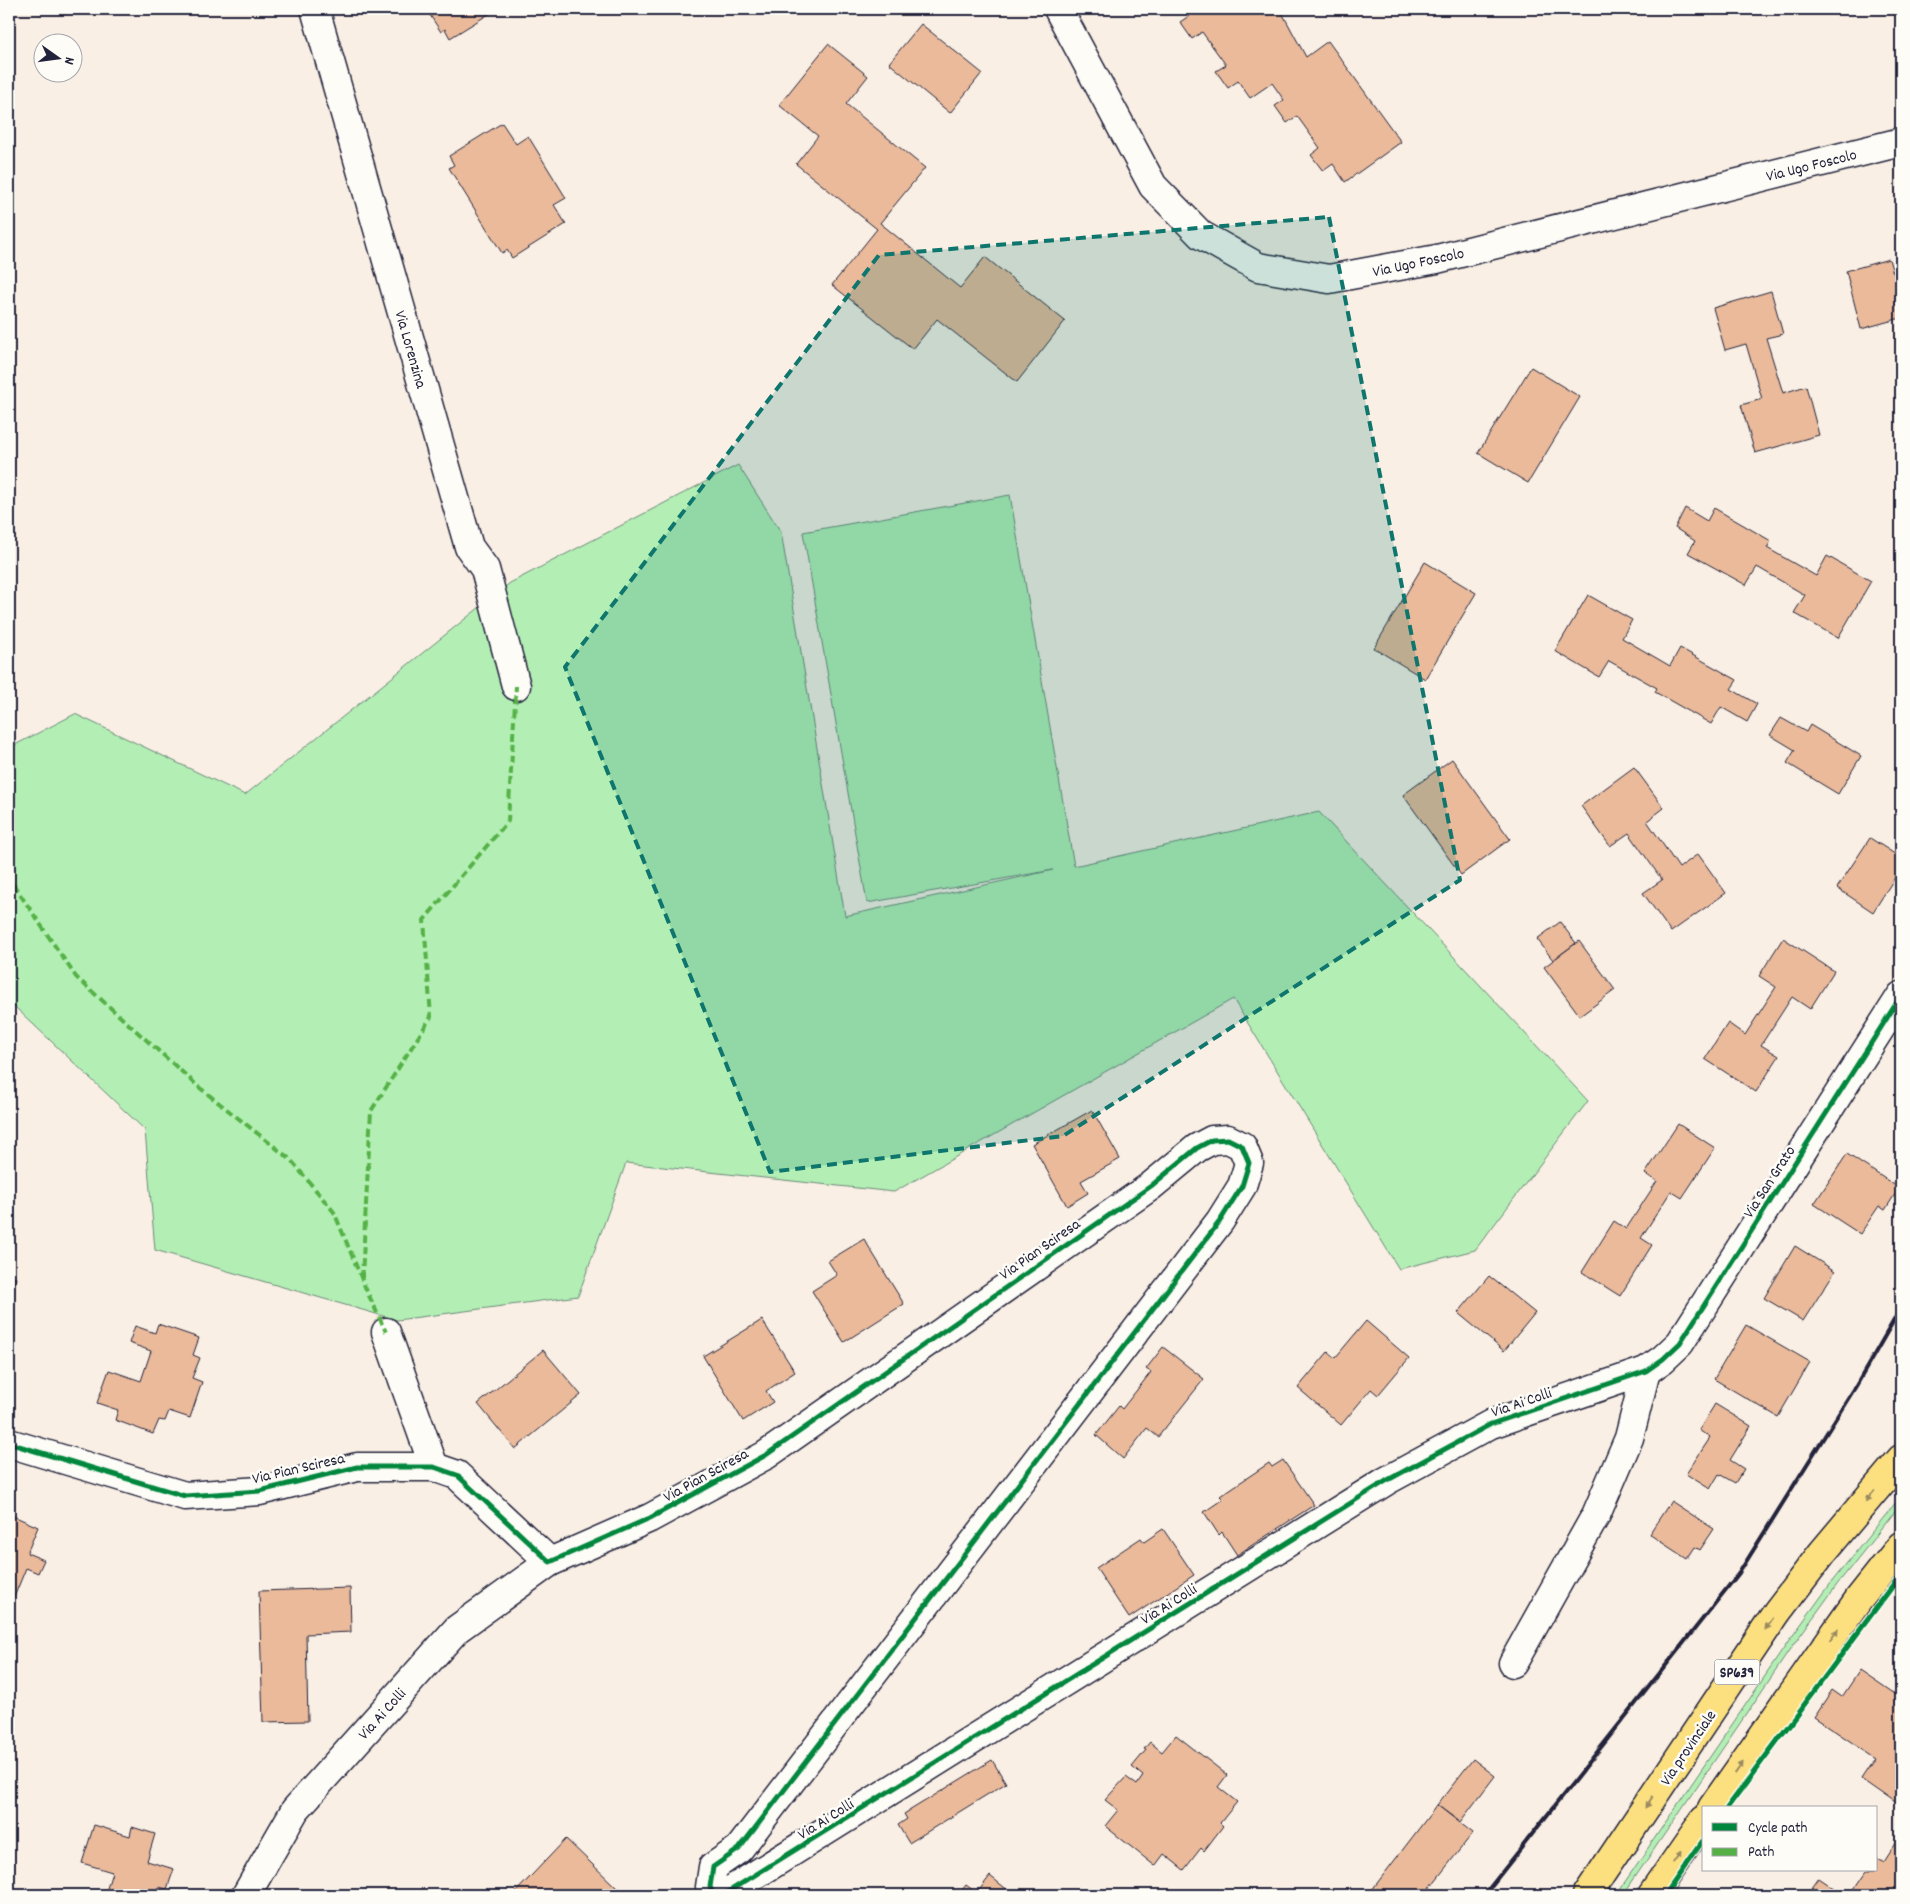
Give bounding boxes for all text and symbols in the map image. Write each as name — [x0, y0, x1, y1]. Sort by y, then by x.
north arrow — [32, 32, 82, 82]
text: N — [58, 55, 79, 67]
street label: Via Ugo Foscolo — [1764, 144, 1859, 189]
street label: Via Ugo Foscolo — [1371, 243, 1466, 284]
street label: Via Lorenzina — [388, 308, 432, 392]
street label: Via San Grato — [1738, 1142, 1802, 1223]
street label: Via Pian Sciresa — [995, 1213, 1086, 1286]
street label: Via Ai Colli — [1488, 1382, 1555, 1424]
street label: Via Pian Sciresa — [659, 1443, 753, 1509]
street label: Via Pian Sciresa — [250, 1448, 348, 1491]
one-way arrow — [1864, 1490, 1875, 1503]
street label: Via Ai Colli — [1137, 1579, 1202, 1631]
one-way arrow — [1764, 1617, 1774, 1631]
one-way arrow — [1829, 1628, 1839, 1642]
road number: SP639 — [1714, 1660, 1760, 1684]
street label: Via Ai Colli — [353, 1684, 412, 1746]
street label: Via provinciale — [1655, 1706, 1723, 1791]
one-way arrow — [1735, 1761, 1744, 1774]
street label: Via Ai Colli — [794, 1794, 859, 1846]
one-way arrow — [1644, 1796, 1654, 1809]
legend — [1702, 1806, 1878, 1872]
text: Cycle path — [1748, 1818, 1808, 1840]
text: Path — [1748, 1842, 1774, 1864]
one-way arrow — [1673, 1851, 1683, 1864]

